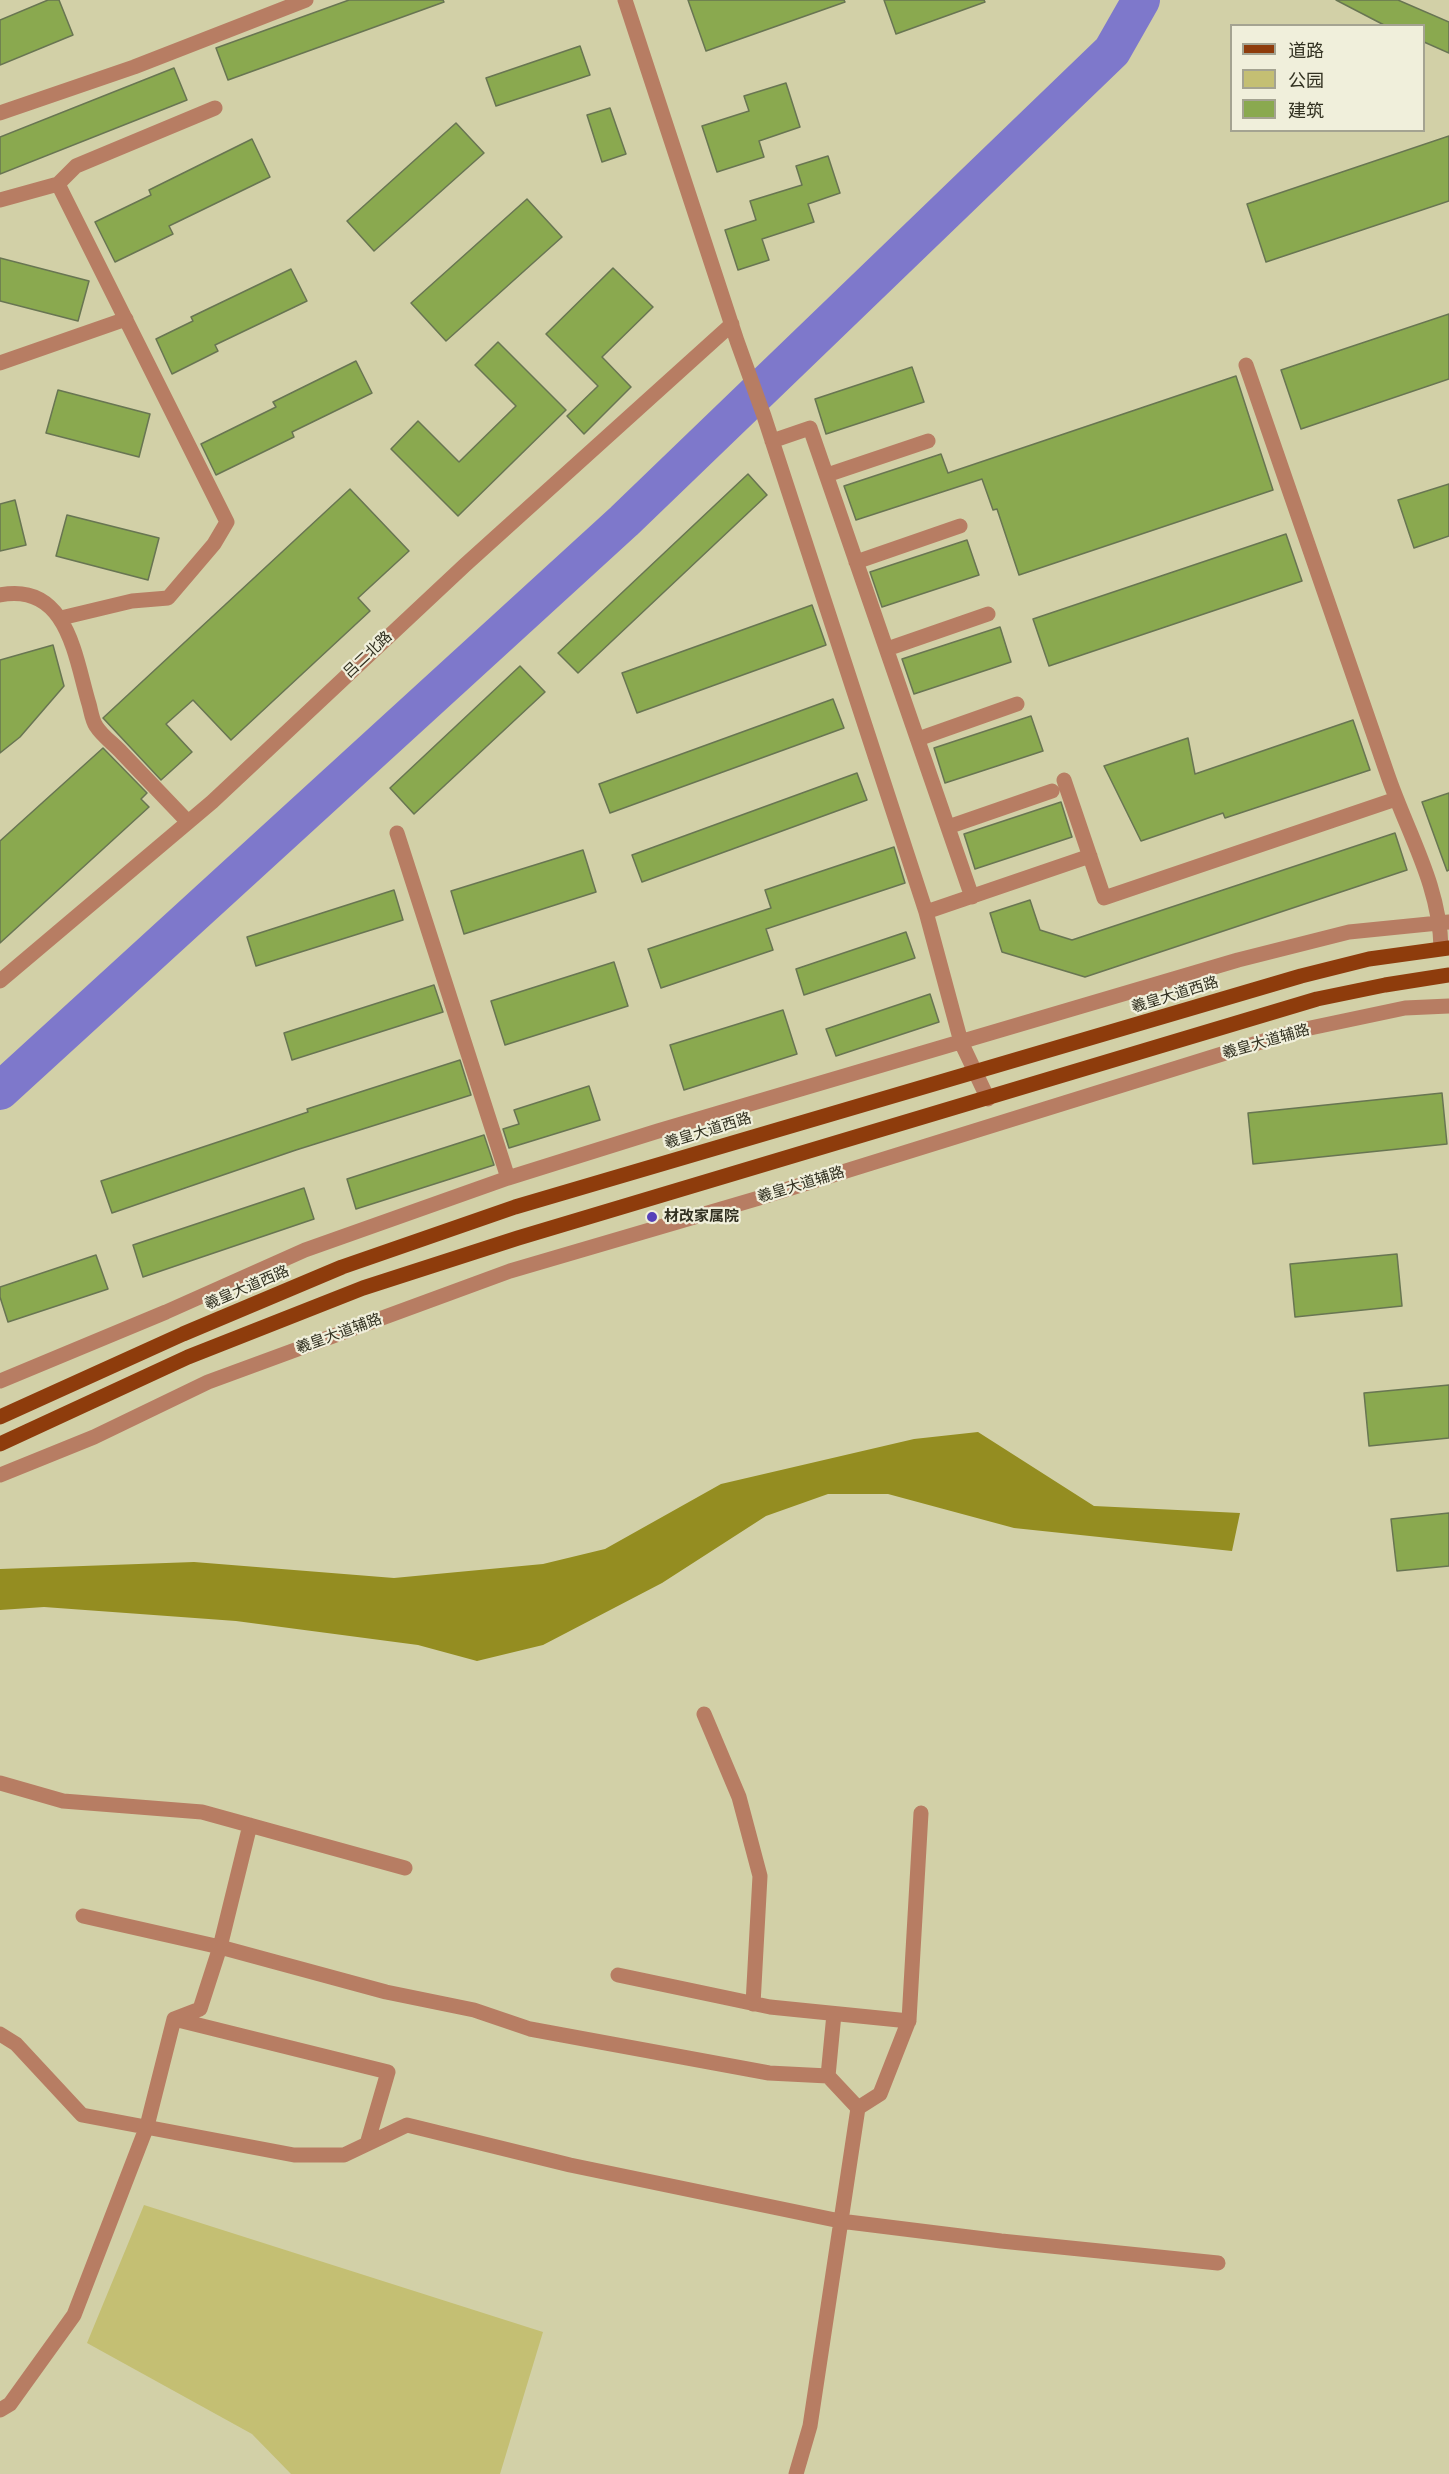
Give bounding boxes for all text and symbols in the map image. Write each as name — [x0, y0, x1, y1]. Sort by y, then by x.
legend — [1230, 24, 1425, 132]
text: 道路 — [1288, 40, 1324, 62]
text: 公园 — [1288, 70, 1324, 92]
text: 建筑 — [1288, 100, 1324, 122]
street label: 吕二北路 — [340, 628, 396, 682]
street label: 羲皇大道西路 — [1129, 973, 1221, 1017]
street label: 羲皇大道辅路 — [1220, 1021, 1312, 1063]
street label: 羲皇大道西路 — [662, 1109, 754, 1153]
street label: 羲皇大道辅路 — [755, 1163, 847, 1207]
place label: 材改家属院 — [664, 1208, 739, 1226]
marker: 材改家属院 — [645, 1210, 659, 1224]
street label: 羲皇大道西路 — [202, 1262, 292, 1314]
street label: 羲皇大道辅路 — [294, 1310, 384, 1358]

